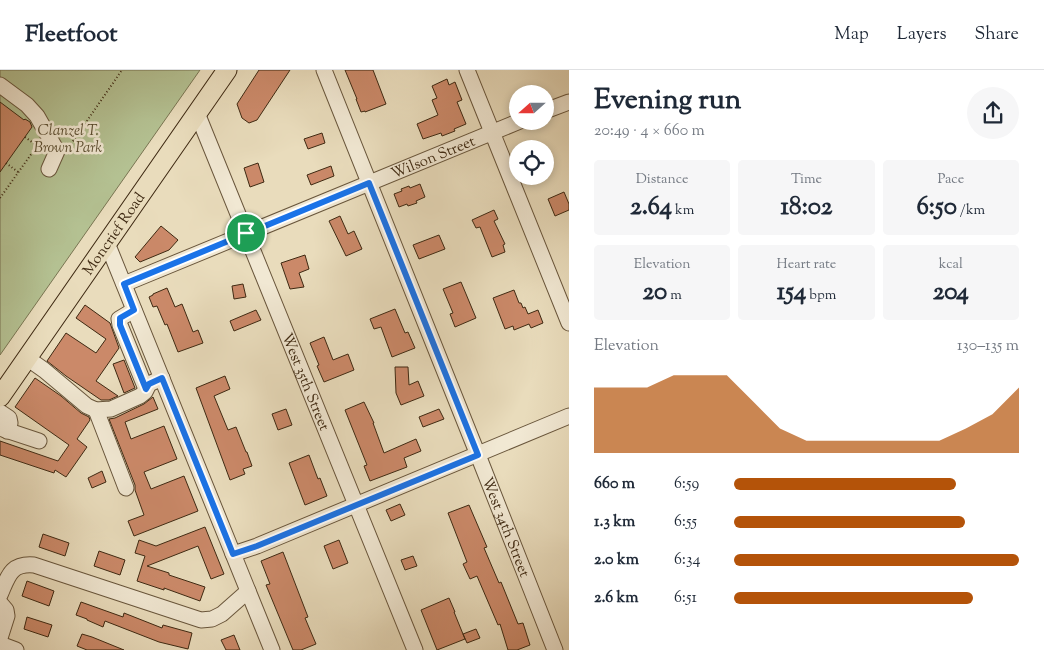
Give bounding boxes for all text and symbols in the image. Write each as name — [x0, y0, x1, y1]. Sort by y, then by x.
text: Fleetfoot — [25, 18, 117, 52]
text: Map — [834, 22, 869, 48]
text: Layers — [897, 22, 947, 48]
text: Share — [975, 22, 1019, 48]
text: Evening run — [594, 81, 741, 121]
north arrow — [509, 85, 554, 130]
map controls — [509, 85, 554, 185]
button: share — [967, 87, 1019, 139]
text: 20:49 · 4 × 660 m — [594, 120, 705, 143]
park label: Clanzel T. Brown Park — [34, 121, 102, 159]
street label: Wilson Street — [388, 132, 479, 185]
button: locate — [509, 140, 554, 185]
text: Distance — [636, 170, 689, 190]
text: Time — [791, 170, 822, 190]
text: Pace — [937, 170, 964, 190]
street label: Moncrief Road — [79, 188, 151, 280]
text: 2.64 — [630, 190, 672, 226]
text: 18:02 — [781, 190, 832, 226]
text: 6:50 — [916, 190, 957, 226]
text: km — [672, 201, 694, 221]
text: /km — [957, 201, 985, 221]
pin — [225, 212, 267, 254]
icon: arrive — [232, 219, 260, 247]
text: Elevation — [634, 255, 691, 275]
text: Heart rate — [777, 255, 836, 275]
text: kcal — [939, 255, 963, 275]
text: 20 — [642, 275, 667, 311]
text: 154 — [777, 275, 806, 311]
text: 204 — [933, 275, 969, 311]
text: m — [667, 286, 682, 306]
text: bpm — [806, 286, 836, 306]
street label: West 35th Street — [275, 330, 334, 434]
text: Elevation — [594, 335, 659, 358]
text: 130–135 m — [957, 335, 1019, 358]
text: 660 m — [594, 473, 635, 496]
text: 6:59 — [674, 473, 699, 496]
street label: West 34th Street — [476, 474, 534, 581]
text: 1.3 km — [594, 511, 635, 534]
text: 6:55 — [674, 511, 697, 534]
text: 2.0 km — [594, 549, 639, 572]
text: 6:34 — [674, 549, 700, 572]
text: 2.6 km — [594, 587, 639, 610]
text: 6:51 — [674, 587, 697, 610]

